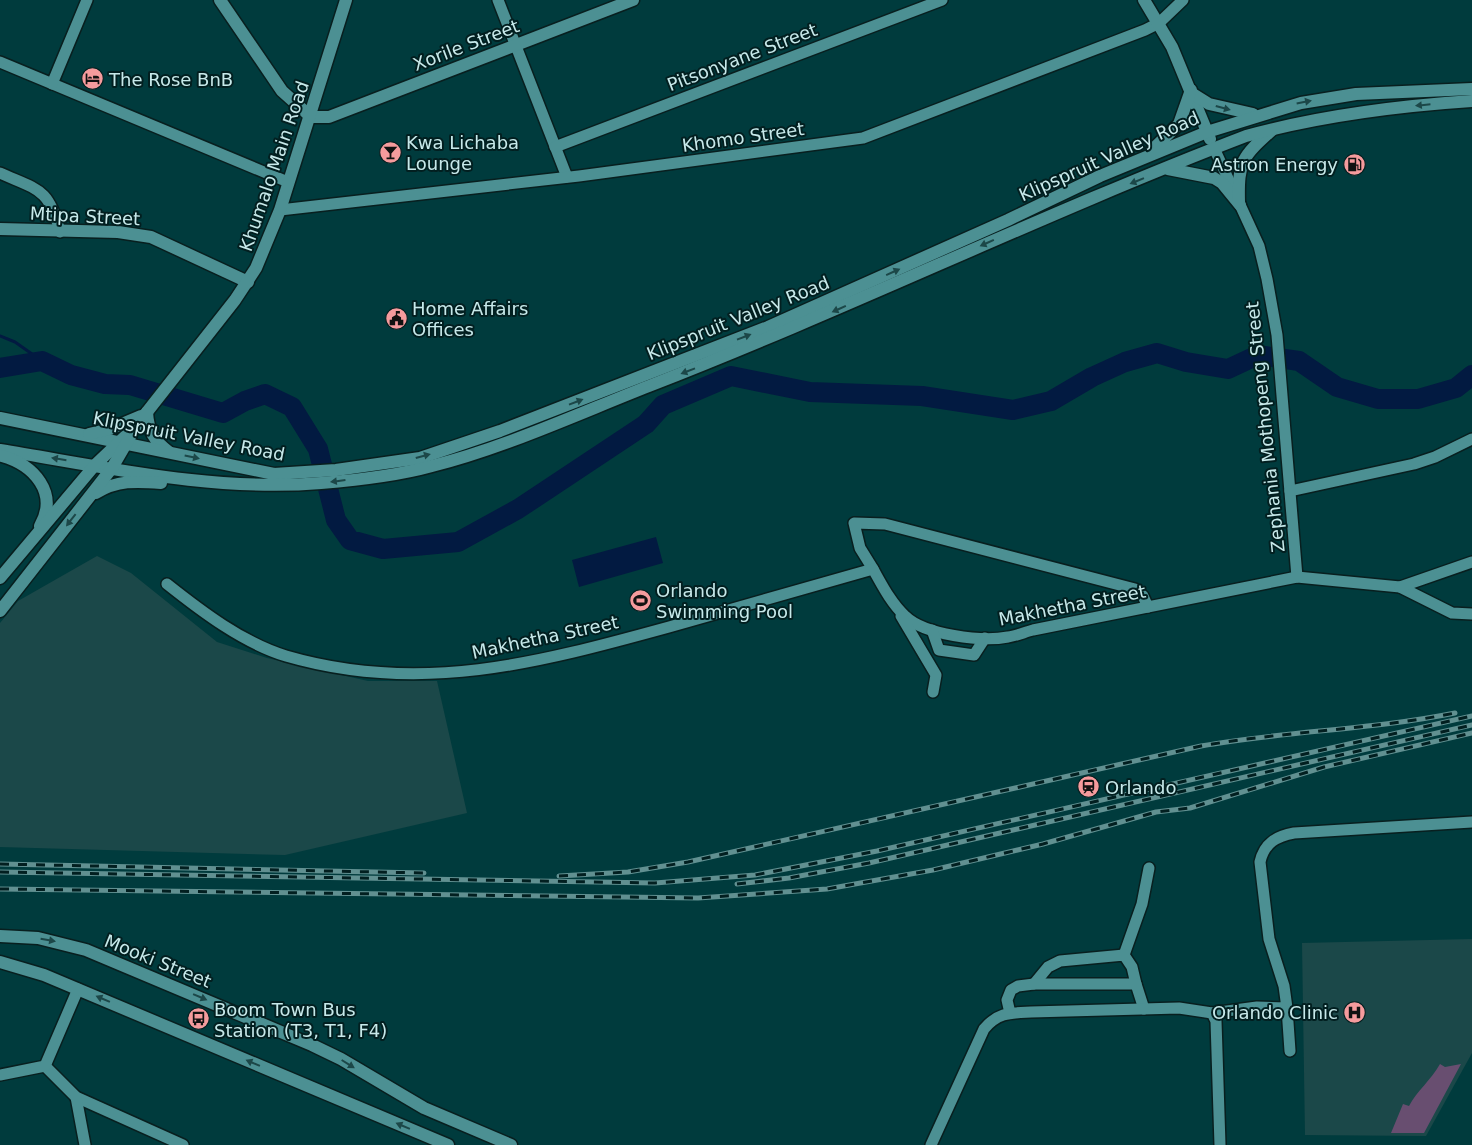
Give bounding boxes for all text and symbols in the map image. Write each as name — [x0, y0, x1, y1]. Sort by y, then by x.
street label: Xorile Street — [410, 15, 522, 75]
street label: Pitsonyane Street — [664, 19, 820, 95]
hotel icon: The Rose BnB — [81, 67, 105, 91]
place label: The Rose BnB — [108, 69, 233, 90]
street label: Khumalo Main Road — [235, 78, 313, 254]
one-way arrow — [1296, 98, 1312, 106]
one-way arrow — [1415, 101, 1431, 109]
one-way arrow — [1216, 105, 1231, 113]
street label: Klipspruit Valley Road — [1016, 107, 1202, 205]
street label: Khomo Street — [681, 118, 805, 156]
place label: Kwa Lichaba Lounge — [406, 132, 519, 174]
bar icon: Kwa Lichaba Lounge — [378, 140, 402, 164]
fuel station icon: Astron Energy — [1342, 152, 1366, 176]
place label: Astron Energy — [1211, 154, 1338, 175]
one-way arrow — [1129, 177, 1144, 185]
street label: Mtipa Street — [29, 203, 141, 229]
one-way arrow — [980, 240, 994, 248]
one-way arrow — [886, 267, 900, 275]
street label: Klipspruit Valley Road — [644, 272, 832, 364]
place label: Home Affairs Offices — [412, 298, 528, 340]
street label: Zephania Mothopeng Street — [1241, 300, 1289, 554]
public building icon: Home Affairs Offices — [384, 306, 408, 330]
one-way arrow — [832, 306, 846, 314]
one-way arrow — [737, 332, 751, 340]
one-way arrow — [680, 367, 695, 375]
one-way arrow — [569, 398, 584, 406]
street label: Klipspruit Valley Road — [91, 407, 287, 465]
one-way arrow — [416, 452, 431, 460]
one-way arrow — [184, 453, 199, 461]
one-way arrow — [51, 455, 67, 463]
one-way arrow — [329, 477, 345, 485]
one-way arrow — [65, 513, 76, 526]
place label: Orlando Swimming Pool — [656, 580, 793, 622]
street label: Makhetha Street — [997, 580, 1147, 630]
sports icon: Orlando Swimming Pool — [628, 588, 652, 612]
street label: Makhetha Street — [470, 611, 620, 663]
station icon: Orlando — [1077, 775, 1101, 799]
place label: Orlando — [1105, 777, 1176, 798]
street label: Mooki Street — [101, 930, 215, 992]
one-way arrow — [41, 937, 57, 945]
one-way arrow — [193, 994, 207, 1002]
one-way arrow — [96, 995, 110, 1003]
place label: Boom Town Bus Station (T3, T1, F4) — [214, 999, 387, 1041]
hospital icon: Orlando Clinic — [1342, 1000, 1366, 1024]
place label: Orlando Clinic — [1212, 1002, 1338, 1023]
bus stop icon: Boom Town Bus Station (T3, T1, F4) — [186, 1007, 210, 1031]
one-way arrow — [246, 1058, 260, 1066]
one-way arrow — [342, 1059, 355, 1068]
one-way arrow — [395, 1122, 410, 1130]

